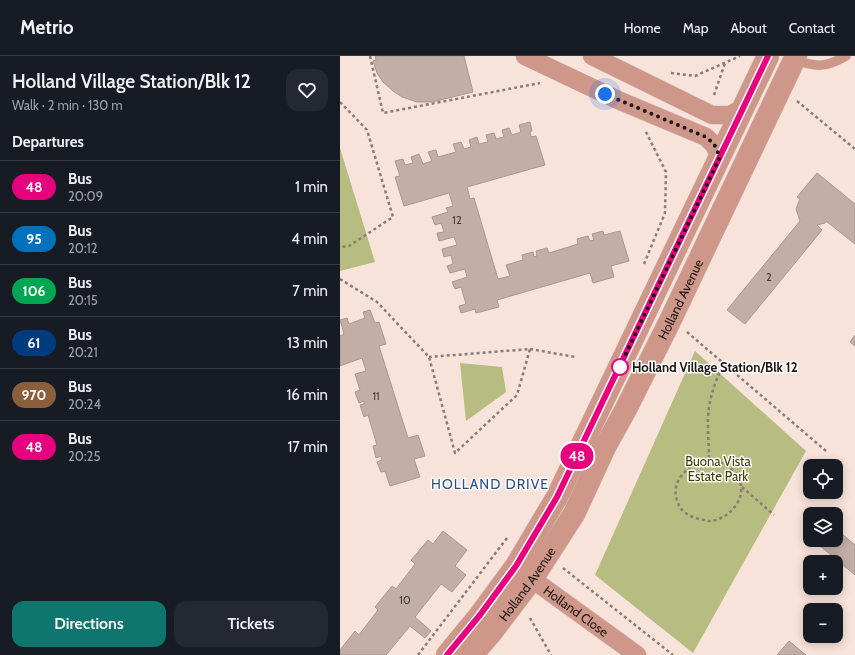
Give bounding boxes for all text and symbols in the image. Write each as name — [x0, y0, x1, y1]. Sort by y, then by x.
text: Metrio — [20, 16, 74, 39]
text: Home — [624, 19, 661, 37]
text: Map — [683, 19, 708, 37]
text: About — [730, 19, 767, 37]
text: Contact — [789, 19, 835, 37]
button: heart — [286, 69, 328, 111]
text: Holland Village Station/Blk 12 — [12, 70, 251, 93]
your location — [595, 84, 615, 104]
text: Walk · 2 min · 130 m — [12, 97, 123, 113]
text: Departures — [12, 133, 84, 151]
text: Bus — [68, 170, 92, 188]
text: 48 — [25, 178, 43, 196]
text: 1 min — [295, 178, 328, 196]
text: 20:09 — [68, 188, 103, 204]
house number: 12 — [452, 213, 462, 227]
text: Bus — [68, 222, 92, 240]
text: 95 — [26, 230, 42, 248]
text: 4 min — [291, 230, 328, 248]
text: 20:12 — [68, 240, 98, 256]
street label: Holland Avenue — [654, 256, 706, 342]
house number: 2 — [766, 270, 772, 284]
text: Bus — [68, 274, 92, 292]
text: 106 — [23, 282, 45, 300]
text: 7 min — [292, 282, 328, 300]
text: 20:15 — [68, 292, 98, 308]
text: Bus — [68, 326, 92, 344]
text: 61 — [27, 334, 41, 352]
text: 13 min — [287, 334, 328, 352]
text: 20:21 — [68, 344, 98, 360]
marker: Holland Village Station/Blk 12 — [611, 358, 629, 376]
place label: Holland Village Station/Blk 12 — [632, 359, 798, 375]
text: Bus — [68, 378, 92, 396]
text: 970 — [22, 386, 46, 404]
text: 16 min — [286, 386, 328, 404]
house number: 11 — [372, 389, 380, 403]
text: 20:24 — [68, 396, 101, 412]
text: Bus — [68, 430, 92, 448]
text: 48 — [25, 438, 43, 456]
text: 17 min — [287, 438, 328, 456]
line badge: 48 — [559, 443, 595, 469]
text: 48 — [568, 447, 586, 465]
text: 20:25 — [68, 448, 100, 464]
park label: Buona Vista Estate Park — [685, 453, 751, 484]
map controls — [803, 459, 843, 643]
button: locate — [803, 459, 843, 499]
district label: HOLLAND DRIVE — [431, 475, 549, 493]
button: layers — [803, 507, 843, 547]
street label: Holland Avenue — [495, 543, 559, 624]
button: + — [803, 555, 843, 595]
street label: Holland Close — [541, 582, 612, 640]
house number: 10 — [399, 593, 411, 607]
button: Directions — [12, 601, 166, 647]
button: Tickets — [174, 601, 328, 647]
button: − — [803, 603, 843, 643]

